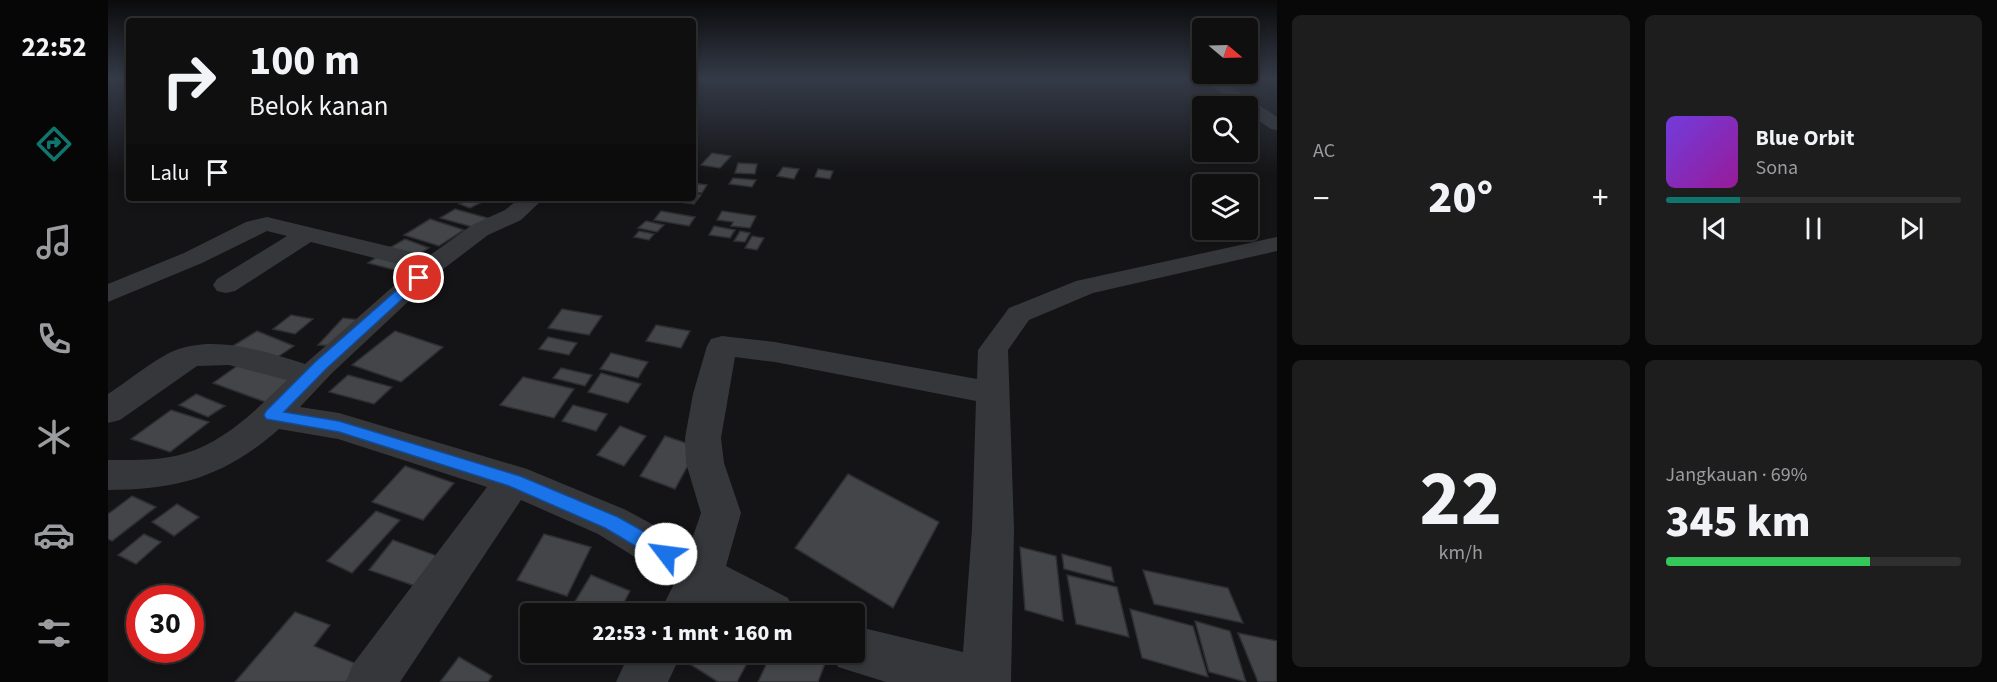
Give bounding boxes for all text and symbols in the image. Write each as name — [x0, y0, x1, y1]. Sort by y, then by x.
north arrow — [1192, 18, 1258, 84]
map controls — [1192, 18, 1258, 240]
text: 22:52 — [21, 28, 87, 67]
text: 100 m — [249, 31, 360, 91]
icon: right — [150, 42, 228, 120]
text: Belok kanan — [249, 87, 388, 126]
button: search — [1192, 96, 1258, 162]
text: Blue Orbit — [1756, 122, 1854, 154]
icon: directions — [33, 123, 75, 165]
text: AC — [1313, 137, 1335, 165]
text: Sona — [1756, 154, 1798, 182]
icon: arrive — [201, 156, 234, 189]
text: Lalu — [150, 157, 189, 189]
text: 20° — [1428, 166, 1493, 230]
button: layers — [1192, 174, 1258, 240]
text: − — [1313, 175, 1329, 222]
text: + — [1592, 175, 1608, 222]
icon: previous — [1698, 212, 1731, 245]
icon: pause — [1797, 212, 1830, 245]
icon: next — [1895, 212, 1928, 245]
icon: music — [33, 221, 75, 263]
pin — [393, 252, 444, 303]
icon: arrive — [402, 261, 435, 294]
icon: phone — [33, 318, 75, 360]
icon: climate — [33, 416, 75, 458]
text: 22 — [1420, 444, 1502, 555]
text: Jangkauan · 69% — [1666, 461, 1807, 489]
text: 345 km — [1666, 490, 1811, 554]
icon: car — [33, 514, 75, 556]
position arrow — [634, 522, 698, 586]
text: km/h — [1439, 539, 1483, 567]
speed limit sign: 30 — [126, 585, 204, 663]
icon: filters — [33, 612, 75, 654]
text: 22:53 · 1 mnt · 160 m — [592, 617, 793, 649]

